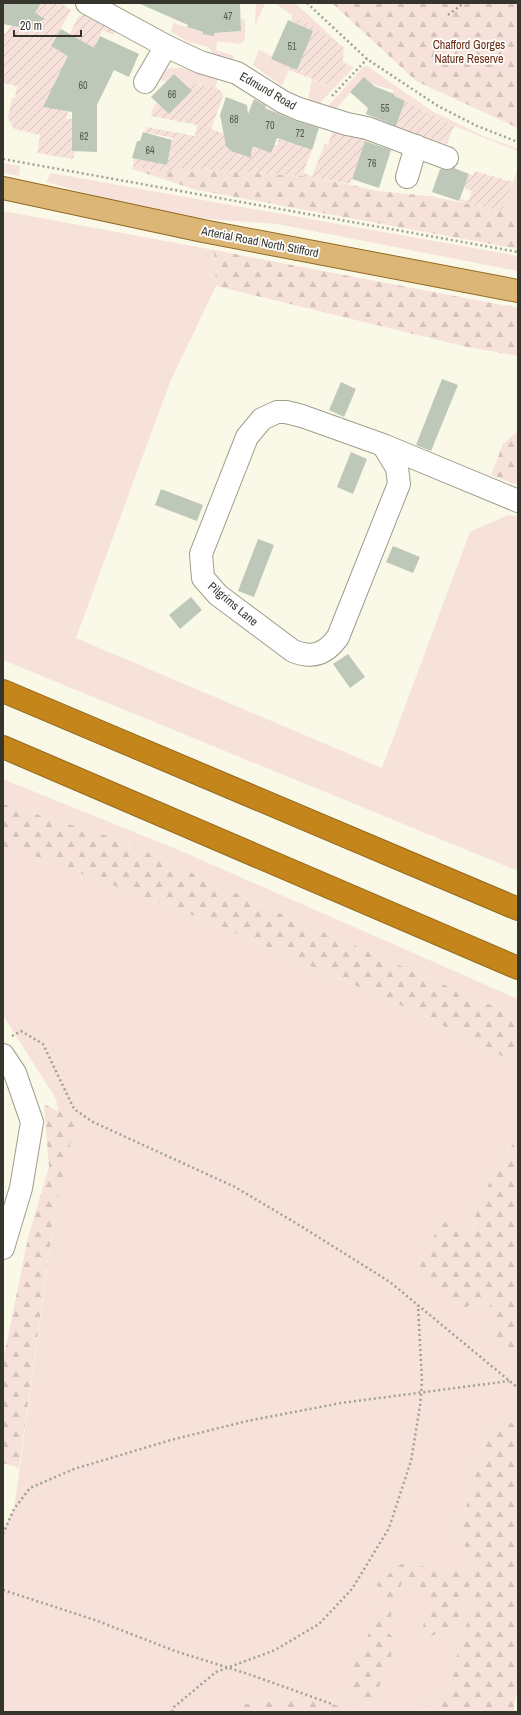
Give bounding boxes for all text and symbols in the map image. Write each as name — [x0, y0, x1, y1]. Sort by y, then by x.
house number: 47 — [223, 10, 233, 23]
scale bar — [14, 12, 81, 38]
text: 20 m — [20, 18, 42, 34]
park label: Chafford Gorges Nature Reserve — [433, 37, 505, 67]
house number: 51 — [287, 40, 297, 53]
street label: Edmund Road — [237, 68, 299, 114]
house number: 60 — [78, 79, 88, 92]
house number: 66 — [167, 88, 177, 101]
house number: 55 — [380, 102, 390, 115]
house number: 68 — [229, 113, 239, 126]
house number: 70 — [265, 119, 275, 132]
house number: 72 — [295, 127, 305, 140]
house number: 62 — [79, 130, 89, 143]
house number: 64 — [145, 144, 155, 157]
house number: 76 — [367, 157, 377, 170]
street label: Arterial Road North Stifford — [199, 223, 320, 261]
street label: Pilgrims Lane — [205, 578, 261, 630]

